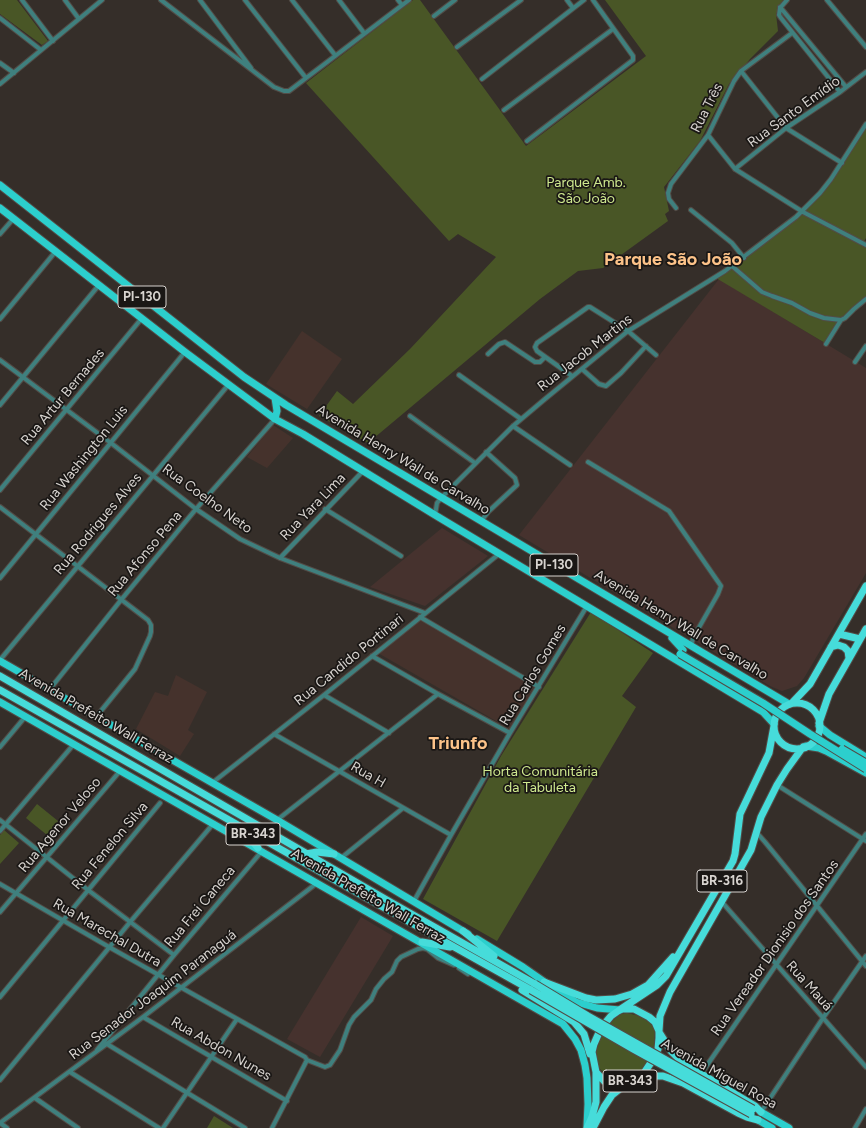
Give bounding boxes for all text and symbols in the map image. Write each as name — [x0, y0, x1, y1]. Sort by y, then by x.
street label: Rua Santo Emídio — [744, 73, 844, 151]
street label: Rua Três — [687, 81, 727, 135]
park label: Parque Amb. São João — [546, 175, 626, 208]
district label: Parque São João — [604, 249, 742, 271]
road number: PI-130 — [118, 286, 166, 308]
street label: Rua Jacob Martins — [534, 311, 636, 395]
street label: Rua Artur Bernades — [18, 345, 108, 449]
street label: Avenida Henry Wall de Carvalho — [313, 401, 493, 519]
street label: Rua Washington Luis — [36, 402, 132, 514]
street label: Rua Coelho Neto — [159, 461, 255, 537]
street label: Rua Rodrigues Alves — [51, 470, 145, 578]
street label: Rua Yara Lima — [277, 470, 349, 544]
street label: Rua Afonso Pena — [104, 508, 186, 600]
road number: PI-130 — [530, 554, 578, 576]
street label: Avenida Henry Wall de Carvalho — [591, 566, 771, 684]
street label: Rua Candido Portinari — [291, 611, 407, 709]
street label: Rua Carlos Gomes — [496, 621, 570, 729]
street label: Avenida Prefeito Wall Ferraz — [16, 665, 176, 767]
district label: Triunfo — [428, 733, 488, 755]
street label: Rua H — [347, 758, 389, 792]
park label: Horta Comunitária da Tabuleta — [482, 764, 598, 796]
street label: Rua Agenor Veloso — [15, 774, 105, 876]
street label: Rua Fenelon Silva — [68, 799, 152, 893]
road number: BR-343 — [226, 823, 280, 845]
street label: Avenida Prefeito Wall Ferraz — [288, 845, 448, 947]
street label: Rua Vereador Dionisio dos Santos — [708, 857, 842, 1039]
street label: Rua Frei Caneca — [161, 863, 239, 951]
road number: BR-316 — [697, 870, 747, 892]
street label: Rua Marechal Dutra — [50, 895, 164, 971]
street label: Rua Senador Joaquim Paranaguá — [66, 927, 240, 1063]
street label: Rua Mauá — [782, 958, 836, 1014]
street label: Rua Abdon Nunes — [168, 1013, 274, 1085]
street label: Avenida Miguel Rosa — [658, 1035, 780, 1113]
road number: BR-343 — [603, 1070, 657, 1092]

